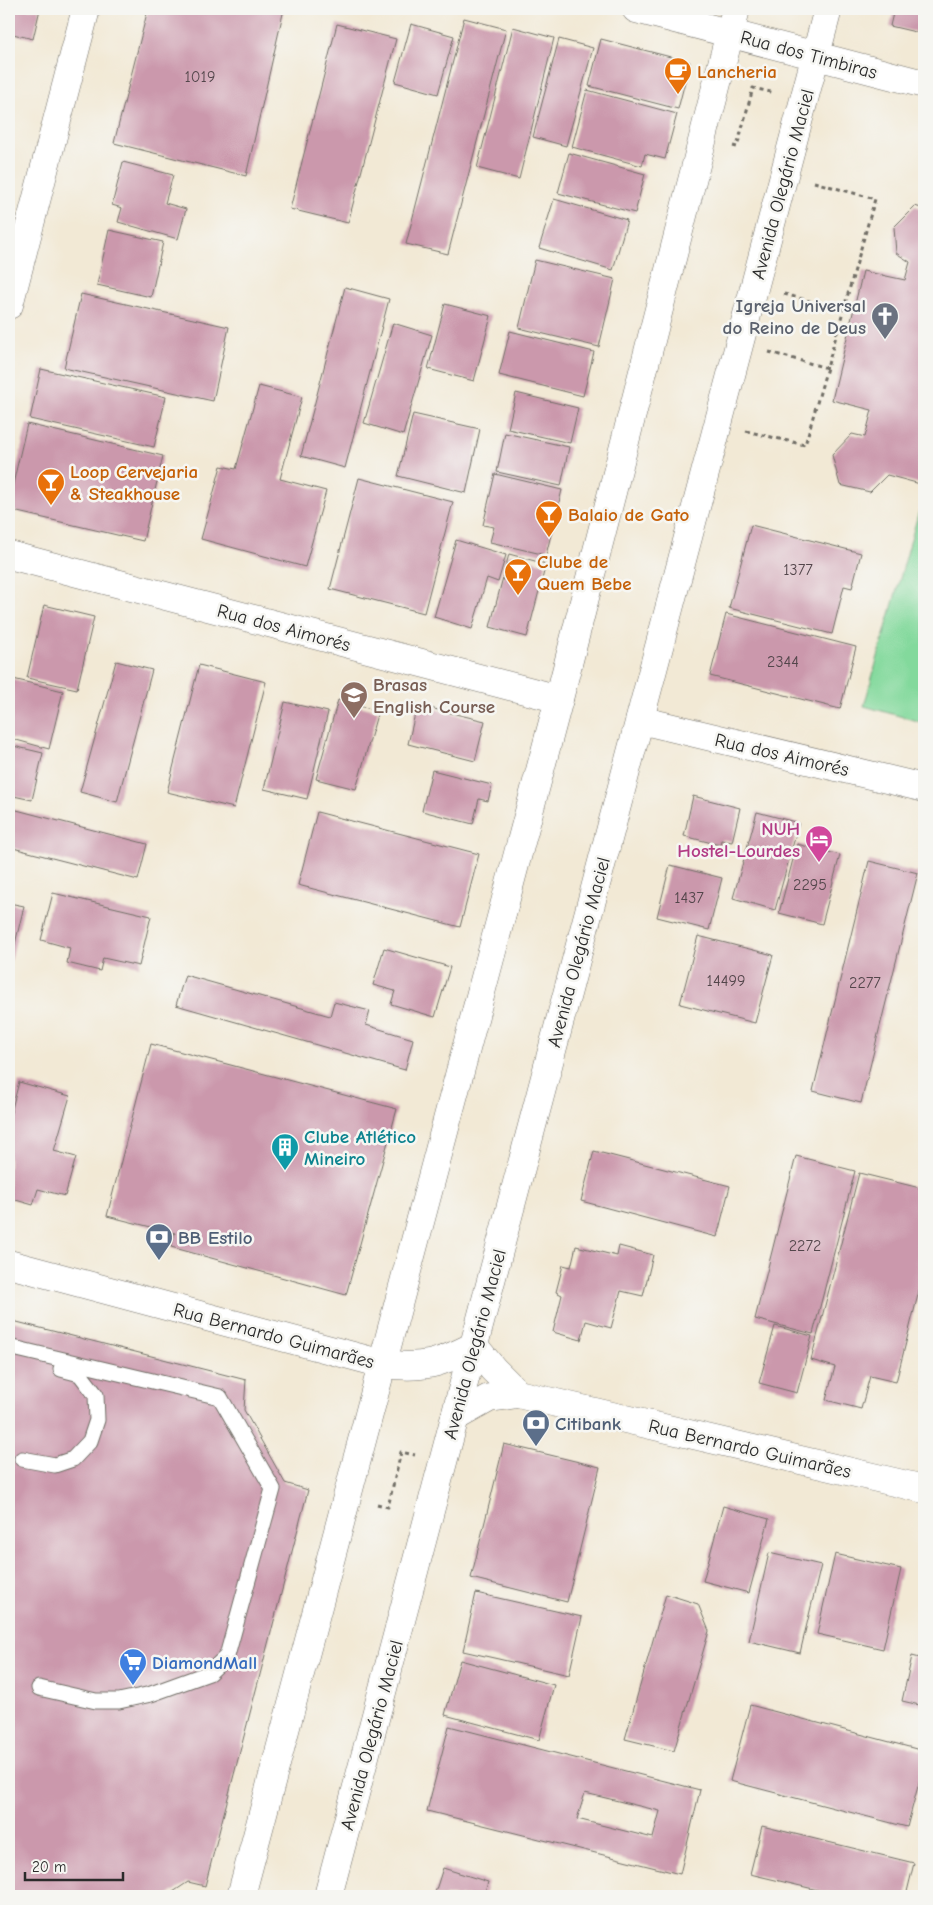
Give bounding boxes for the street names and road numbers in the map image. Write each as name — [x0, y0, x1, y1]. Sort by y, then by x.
street label: Rua dos Timbiras — [738, 26, 880, 84]
street label: Avenida Olegário Maciel — [747, 87, 819, 282]
street label: Rua dos Aimorés — [215, 600, 353, 656]
street label: Rua dos Aimorés — [713, 729, 851, 781]
street label: Avenida Olegário Maciel — [543, 855, 615, 1050]
street label: Avenida Olegário Maciel — [439, 1247, 511, 1442]
street label: Rua Bernardo Guimarães — [171, 1299, 377, 1373]
street label: Rua Bernardo Guimarães — [646, 1415, 853, 1483]
street label: Avenida Olegário Maciel — [336, 1638, 408, 1833]

